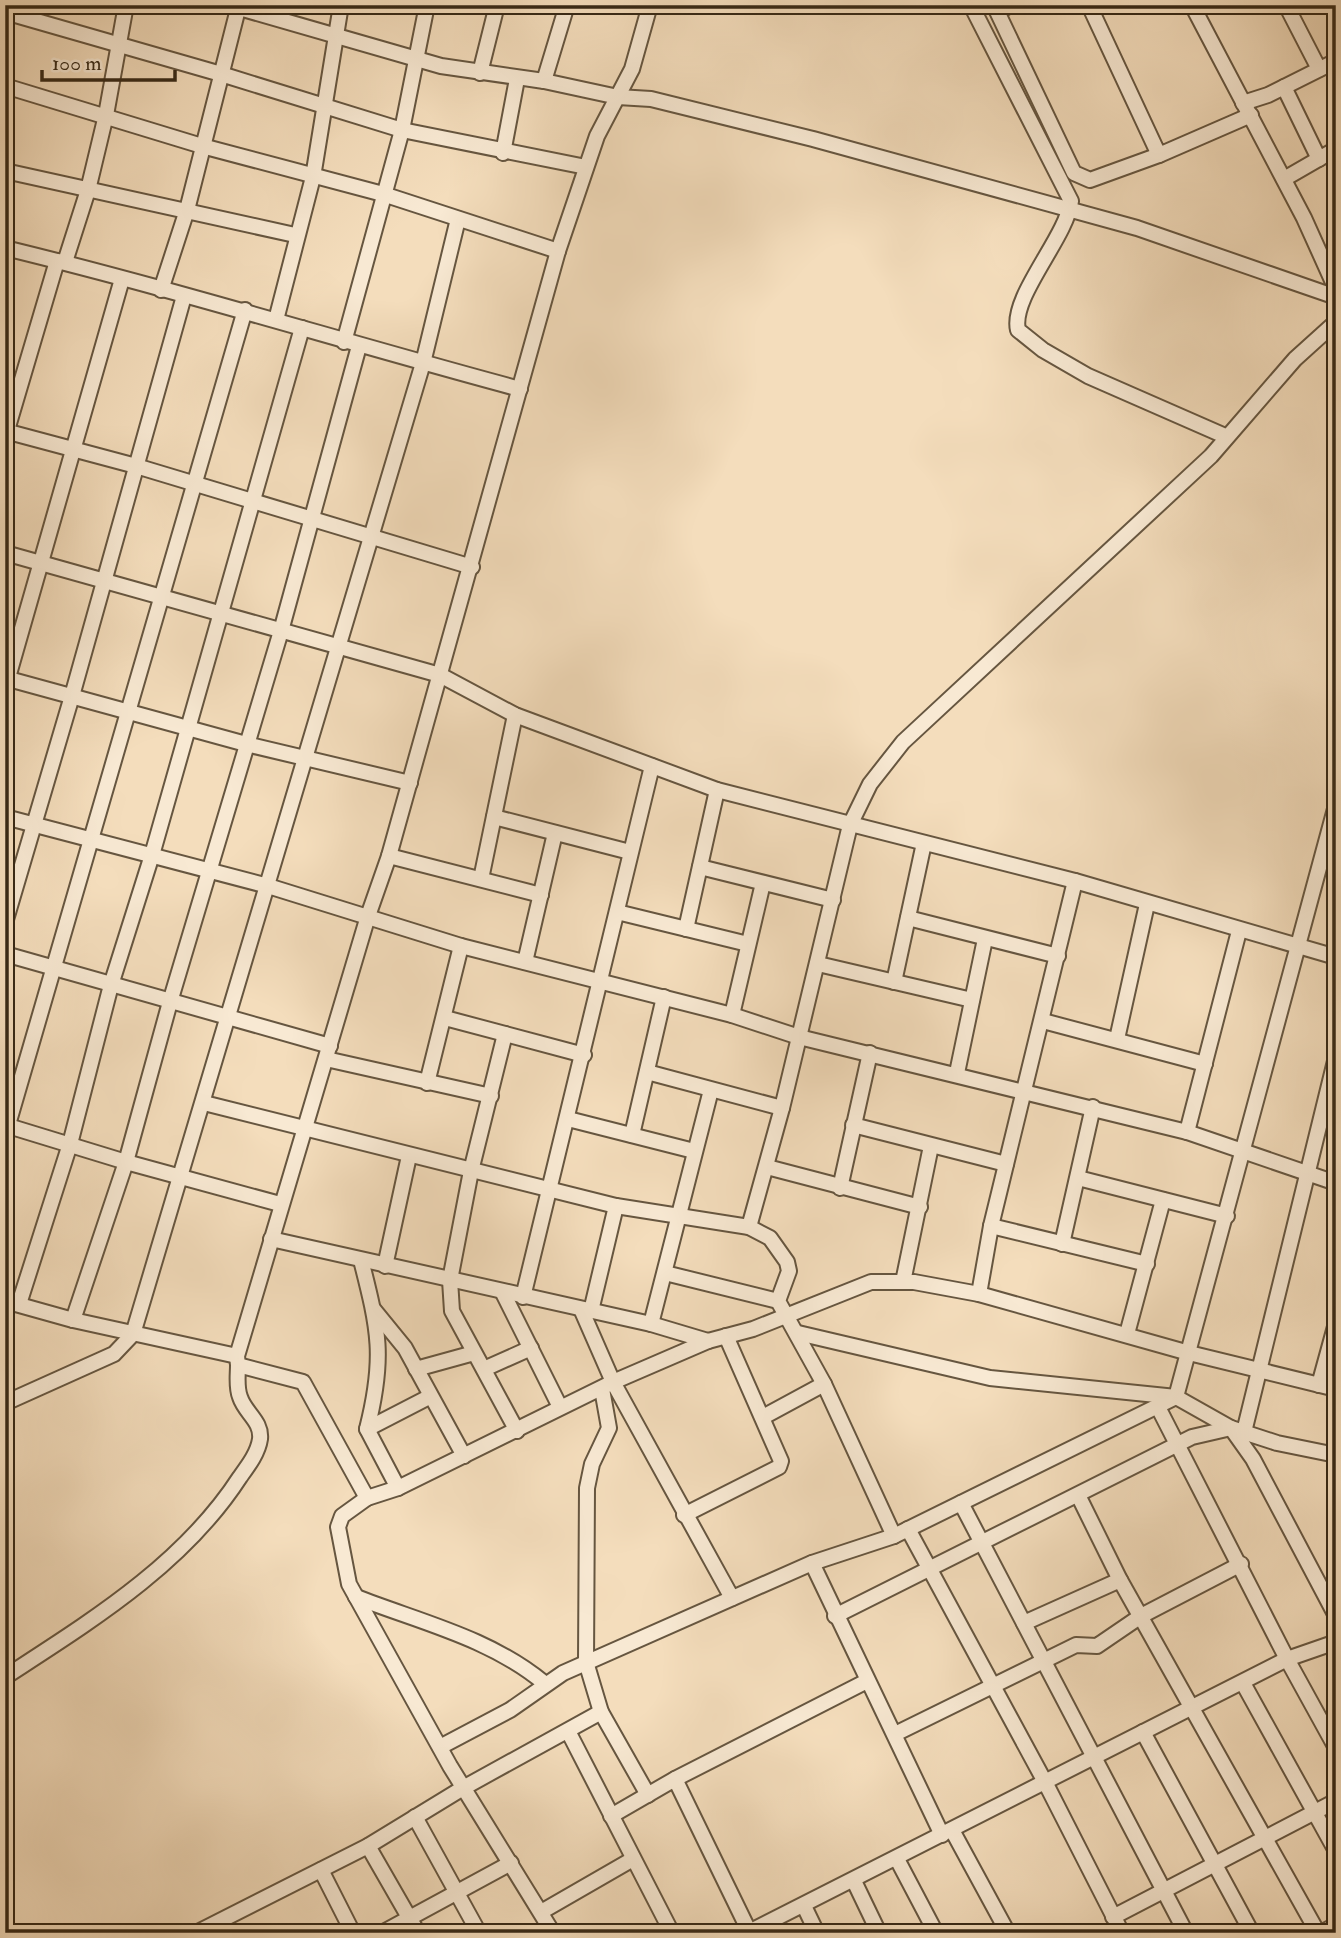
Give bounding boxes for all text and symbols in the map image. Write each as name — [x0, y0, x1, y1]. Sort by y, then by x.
scale bar — [42, 38, 175, 82]
text: 100 m — [52, 50, 102, 77]

